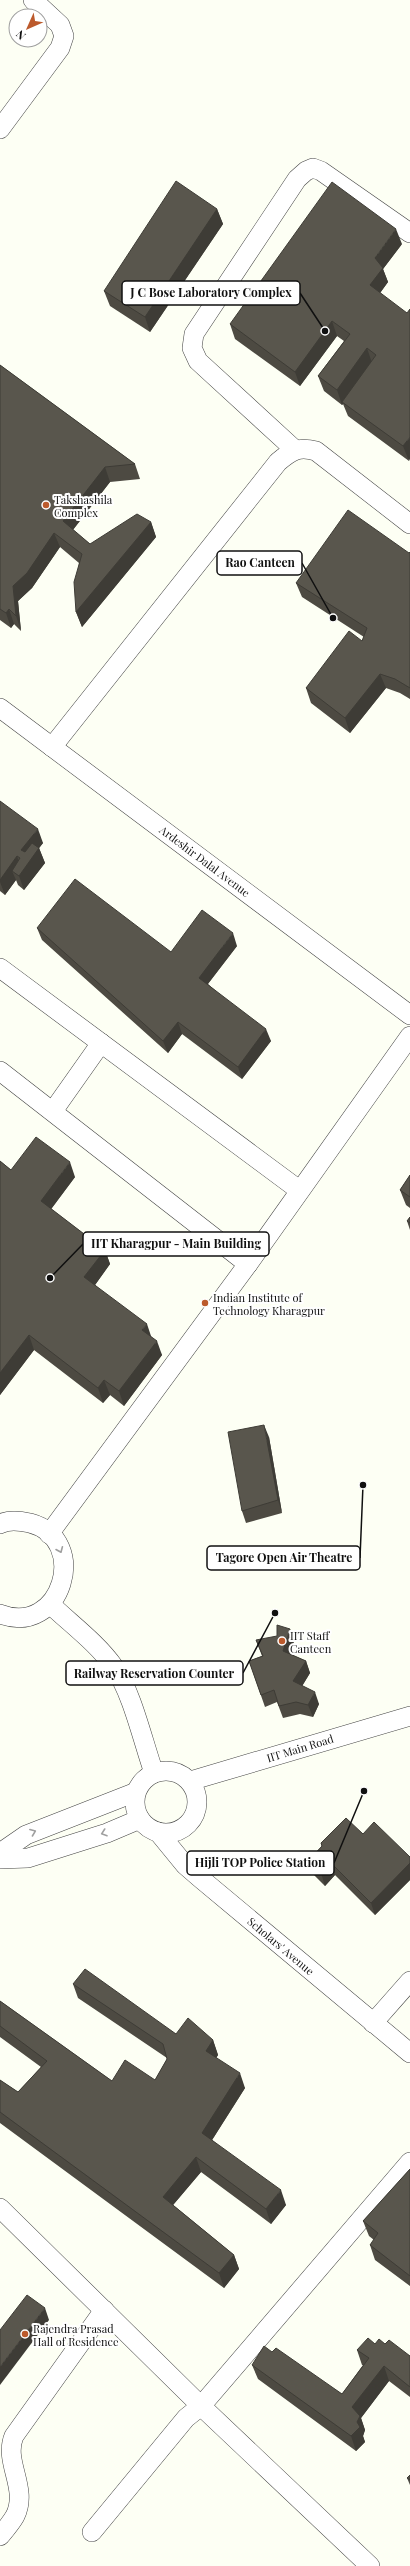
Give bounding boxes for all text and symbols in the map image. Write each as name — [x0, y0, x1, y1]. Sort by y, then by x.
north arrow — [8, 8, 48, 48]
text: N — [12, 27, 29, 44]
callout: J C Bose Laboratory Complex — [122, 281, 300, 305]
text: J C Bose Laboratory Complex — [129, 284, 292, 300]
place label: Takshashila Complex — [54, 492, 113, 520]
marker: Takshashila Complex — [41, 500, 51, 510]
callout: Rao Canteen — [217, 551, 302, 575]
text: Rao Canteen — [225, 554, 295, 570]
street label: Ardeshir Dalal Avenue — [156, 821, 254, 900]
callout: IIT Kharagpur - Main Building — [83, 1232, 269, 1256]
text: IIT Kharagpur - Main Building — [91, 1235, 261, 1251]
place label: Indian Institute of Technology Kharagpur — [213, 1290, 325, 1318]
marker: Indian Institute of Technology Kharagpur — [200, 1298, 210, 1308]
one-way arrow — [55, 1546, 63, 1554]
callout: Tagore Open Air Theatre — [207, 1546, 360, 1570]
text: Tagore Open Air Theatre — [216, 1549, 352, 1565]
place label: IIT Staff Canteen — [290, 1628, 332, 1656]
marker: IIT Staff Canteen — [277, 1636, 287, 1646]
callout: Railway Reservation Counter — [66, 1661, 243, 1685]
text: Railway Reservation Counter — [74, 1665, 235, 1681]
street label: IIT Main Road — [265, 1731, 336, 1765]
one-way arrow — [30, 1829, 37, 1837]
one-way arrow — [100, 1829, 107, 1837]
callout: Hijli TOP Police Station — [187, 1851, 334, 1875]
text: Hijli TOP Police Station — [195, 1854, 326, 1870]
street label: Scholars' Avenue — [245, 1914, 318, 1979]
place label: Rajendra Prasad Hall of Residence — [33, 2321, 119, 2349]
marker: Rajendra Prasad Hall of Residence — [20, 2329, 30, 2339]

